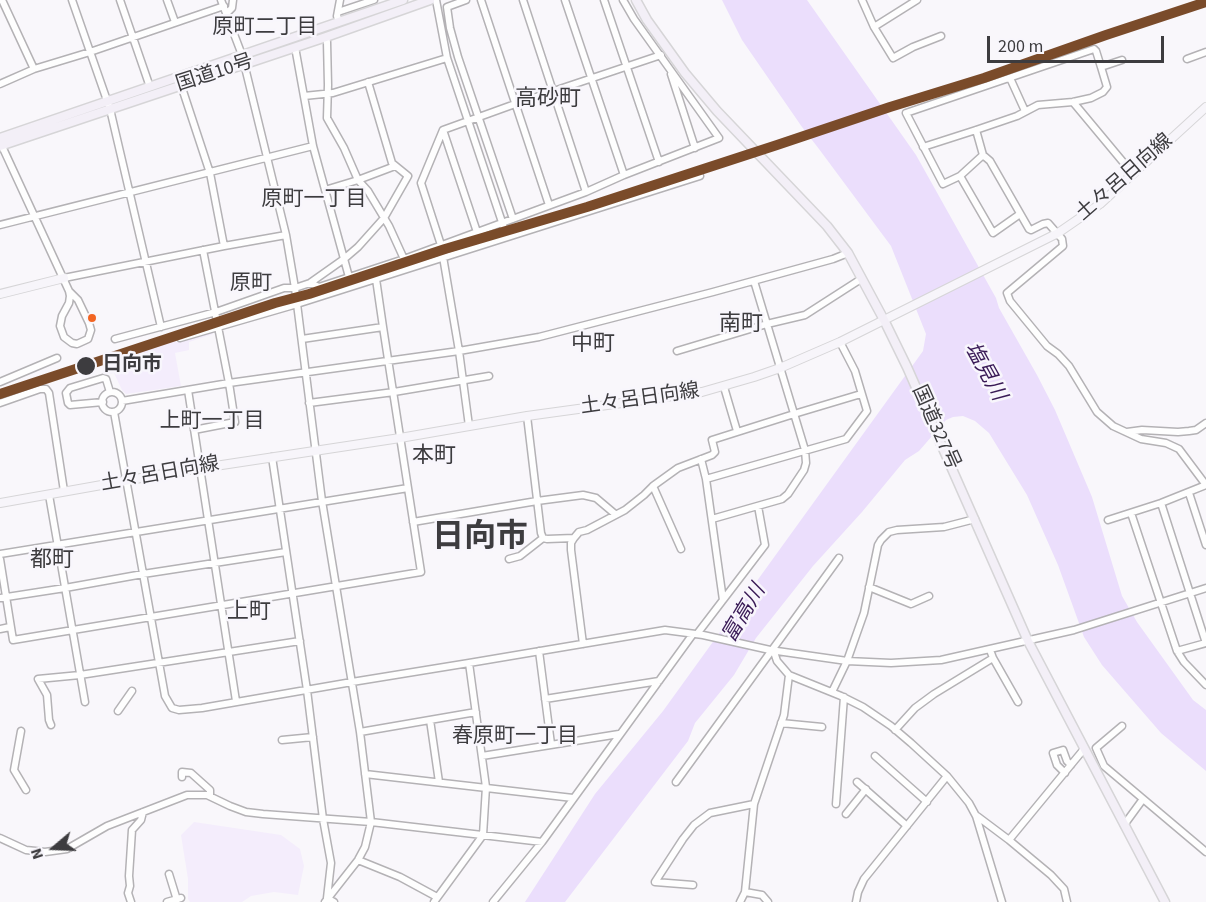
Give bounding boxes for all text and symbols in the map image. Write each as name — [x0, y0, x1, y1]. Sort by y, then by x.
district label: 原町二丁目 — [213, 15, 317, 41]
scale bar — [990, 24, 1167, 62]
text: 200 m — [998, 34, 1043, 59]
street label: 国道10号 — [173, 50, 257, 98]
district label: 高砂町 — [515, 87, 581, 113]
street label: 土々呂日向線 — [1072, 130, 1178, 226]
district label: 原町一丁目 — [262, 187, 366, 213]
district label: 原町 — [230, 271, 272, 297]
unlabelled marker — [86, 312, 98, 324]
district label: 南町 — [719, 312, 763, 338]
district label: 中町 — [571, 332, 615, 358]
water label: 塩見川 — [958, 338, 1010, 406]
place label: 日向市 — [102, 354, 162, 378]
marker: 日向市 — [75, 355, 97, 377]
street label: 土々呂日向線 — [579, 380, 701, 420]
street label: 国道327号 — [906, 382, 964, 474]
district label: 上町一丁目 — [160, 409, 264, 435]
district label: 本町 — [412, 444, 456, 470]
street label: 土々呂日向線 — [99, 453, 221, 497]
district label: 日向市 — [432, 520, 528, 558]
district label: 都町 — [30, 548, 74, 574]
water label: 富高川 — [718, 581, 772, 647]
district label: 上町 — [227, 600, 271, 626]
district label: 春原町一丁目 — [452, 724, 578, 750]
north arrow — [24, 818, 84, 878]
text: N — [25, 845, 49, 862]

